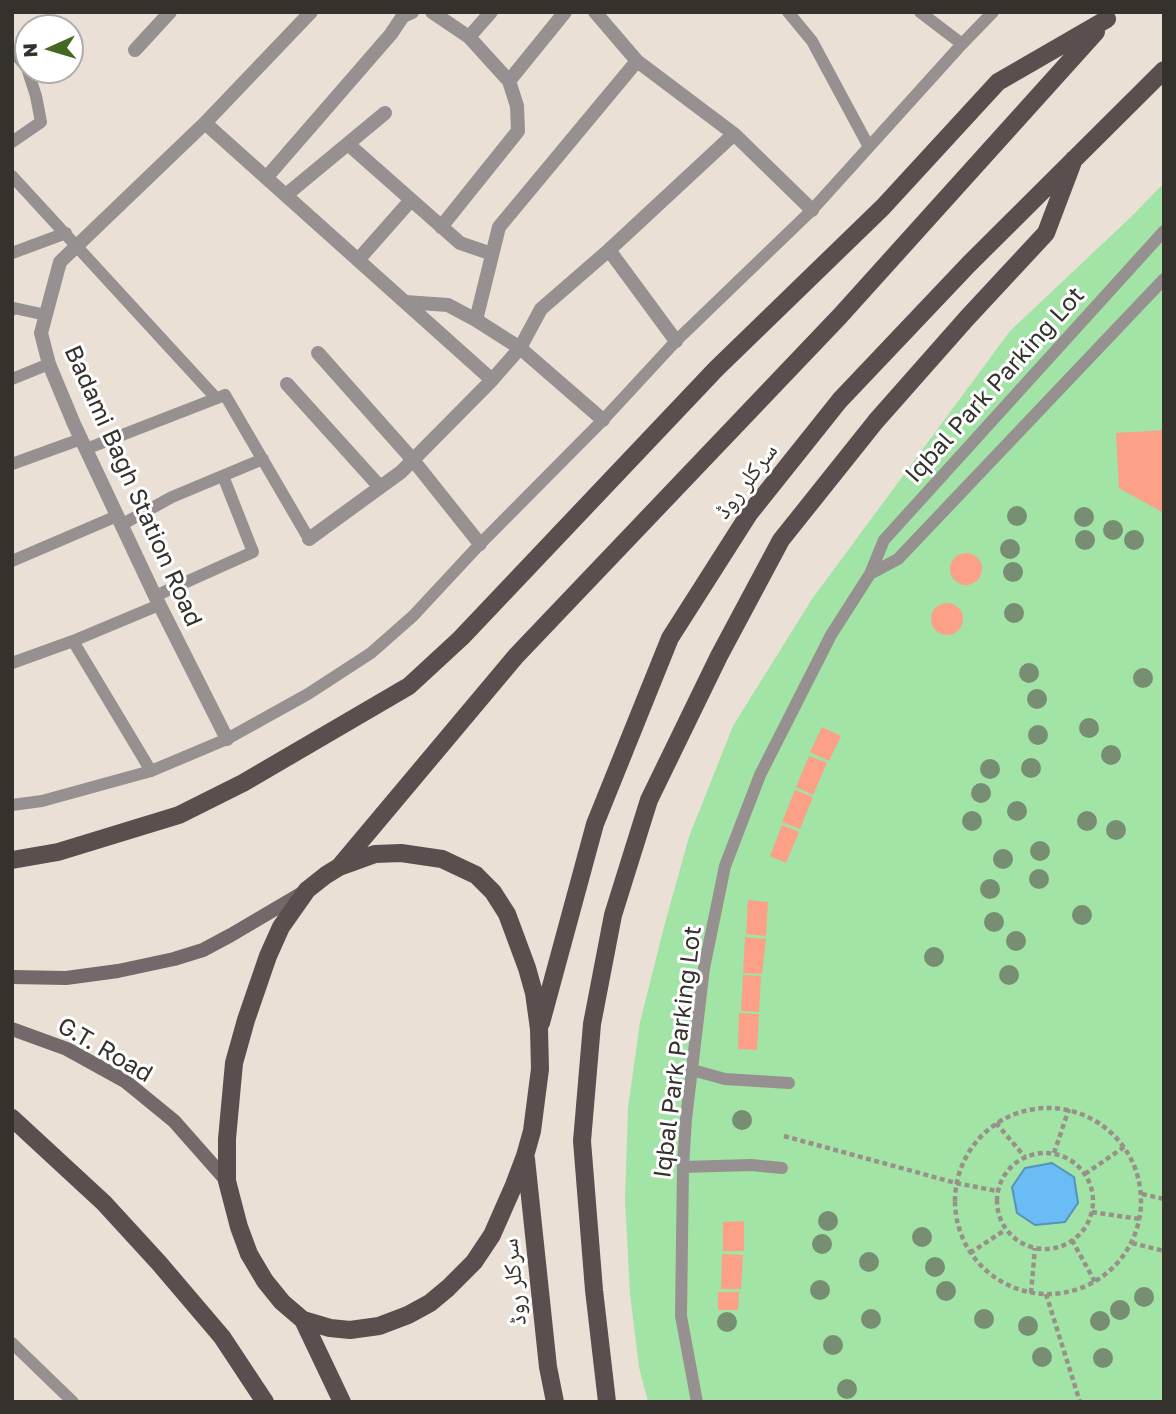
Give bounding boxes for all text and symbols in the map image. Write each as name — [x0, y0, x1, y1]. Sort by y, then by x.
north arrow — [14, 14, 84, 84]
text: N — [18, 42, 42, 58]
street label: Iqbal Park Parking Lot — [899, 281, 1091, 489]
street label: Badami Bagh Station Road — [58, 341, 208, 631]
street label: سرکلر روڈ — [708, 437, 784, 525]
street label: Iqbal Park Parking Lot — [648, 924, 708, 1180]
street label: G.T. Road — [52, 1011, 158, 1089]
street label: سرکلر روڈ — [495, 1237, 533, 1327]

